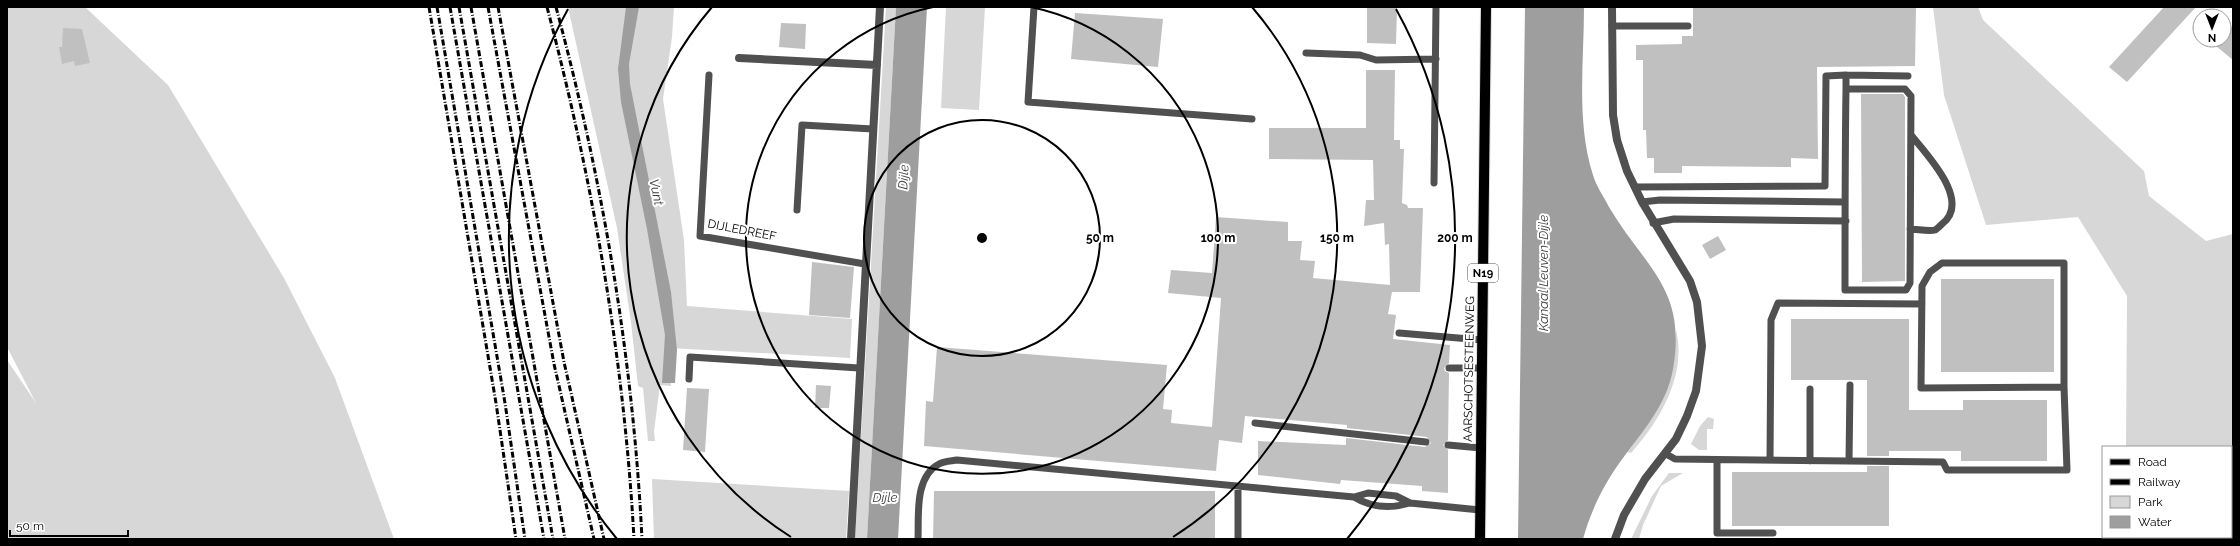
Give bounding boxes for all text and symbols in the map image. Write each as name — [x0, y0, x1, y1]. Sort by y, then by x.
north arrow — [2192, 8, 2232, 48]
text: N — [2208, 31, 2216, 44]
water label: Dijle — [895, 164, 912, 190]
water label: Vunt — [646, 178, 667, 208]
water label: Kanaal Leuven-Dijle — [1536, 215, 1551, 331]
street label: DIJLEDREEF — [706, 216, 778, 244]
centre of rings — [975, 231, 989, 245]
text: 50 m — [1086, 231, 1114, 245]
text: 100 m — [1201, 231, 1235, 245]
text: 150 m — [1320, 231, 1354, 245]
text: 200 m — [1437, 231, 1473, 245]
road number: N19 — [1468, 264, 1498, 282]
street label: AARSCHOTSESTEENWEG — [1461, 296, 1477, 442]
legend — [2102, 446, 2232, 538]
text: Road — [2138, 455, 2167, 469]
text: Railway — [2138, 475, 2181, 489]
water label: Dijle — [873, 490, 898, 505]
text: Park — [2138, 495, 2163, 509]
scale bar — [10, 512, 128, 538]
text: Water — [2138, 515, 2172, 529]
text: 50 m — [16, 519, 44, 533]

